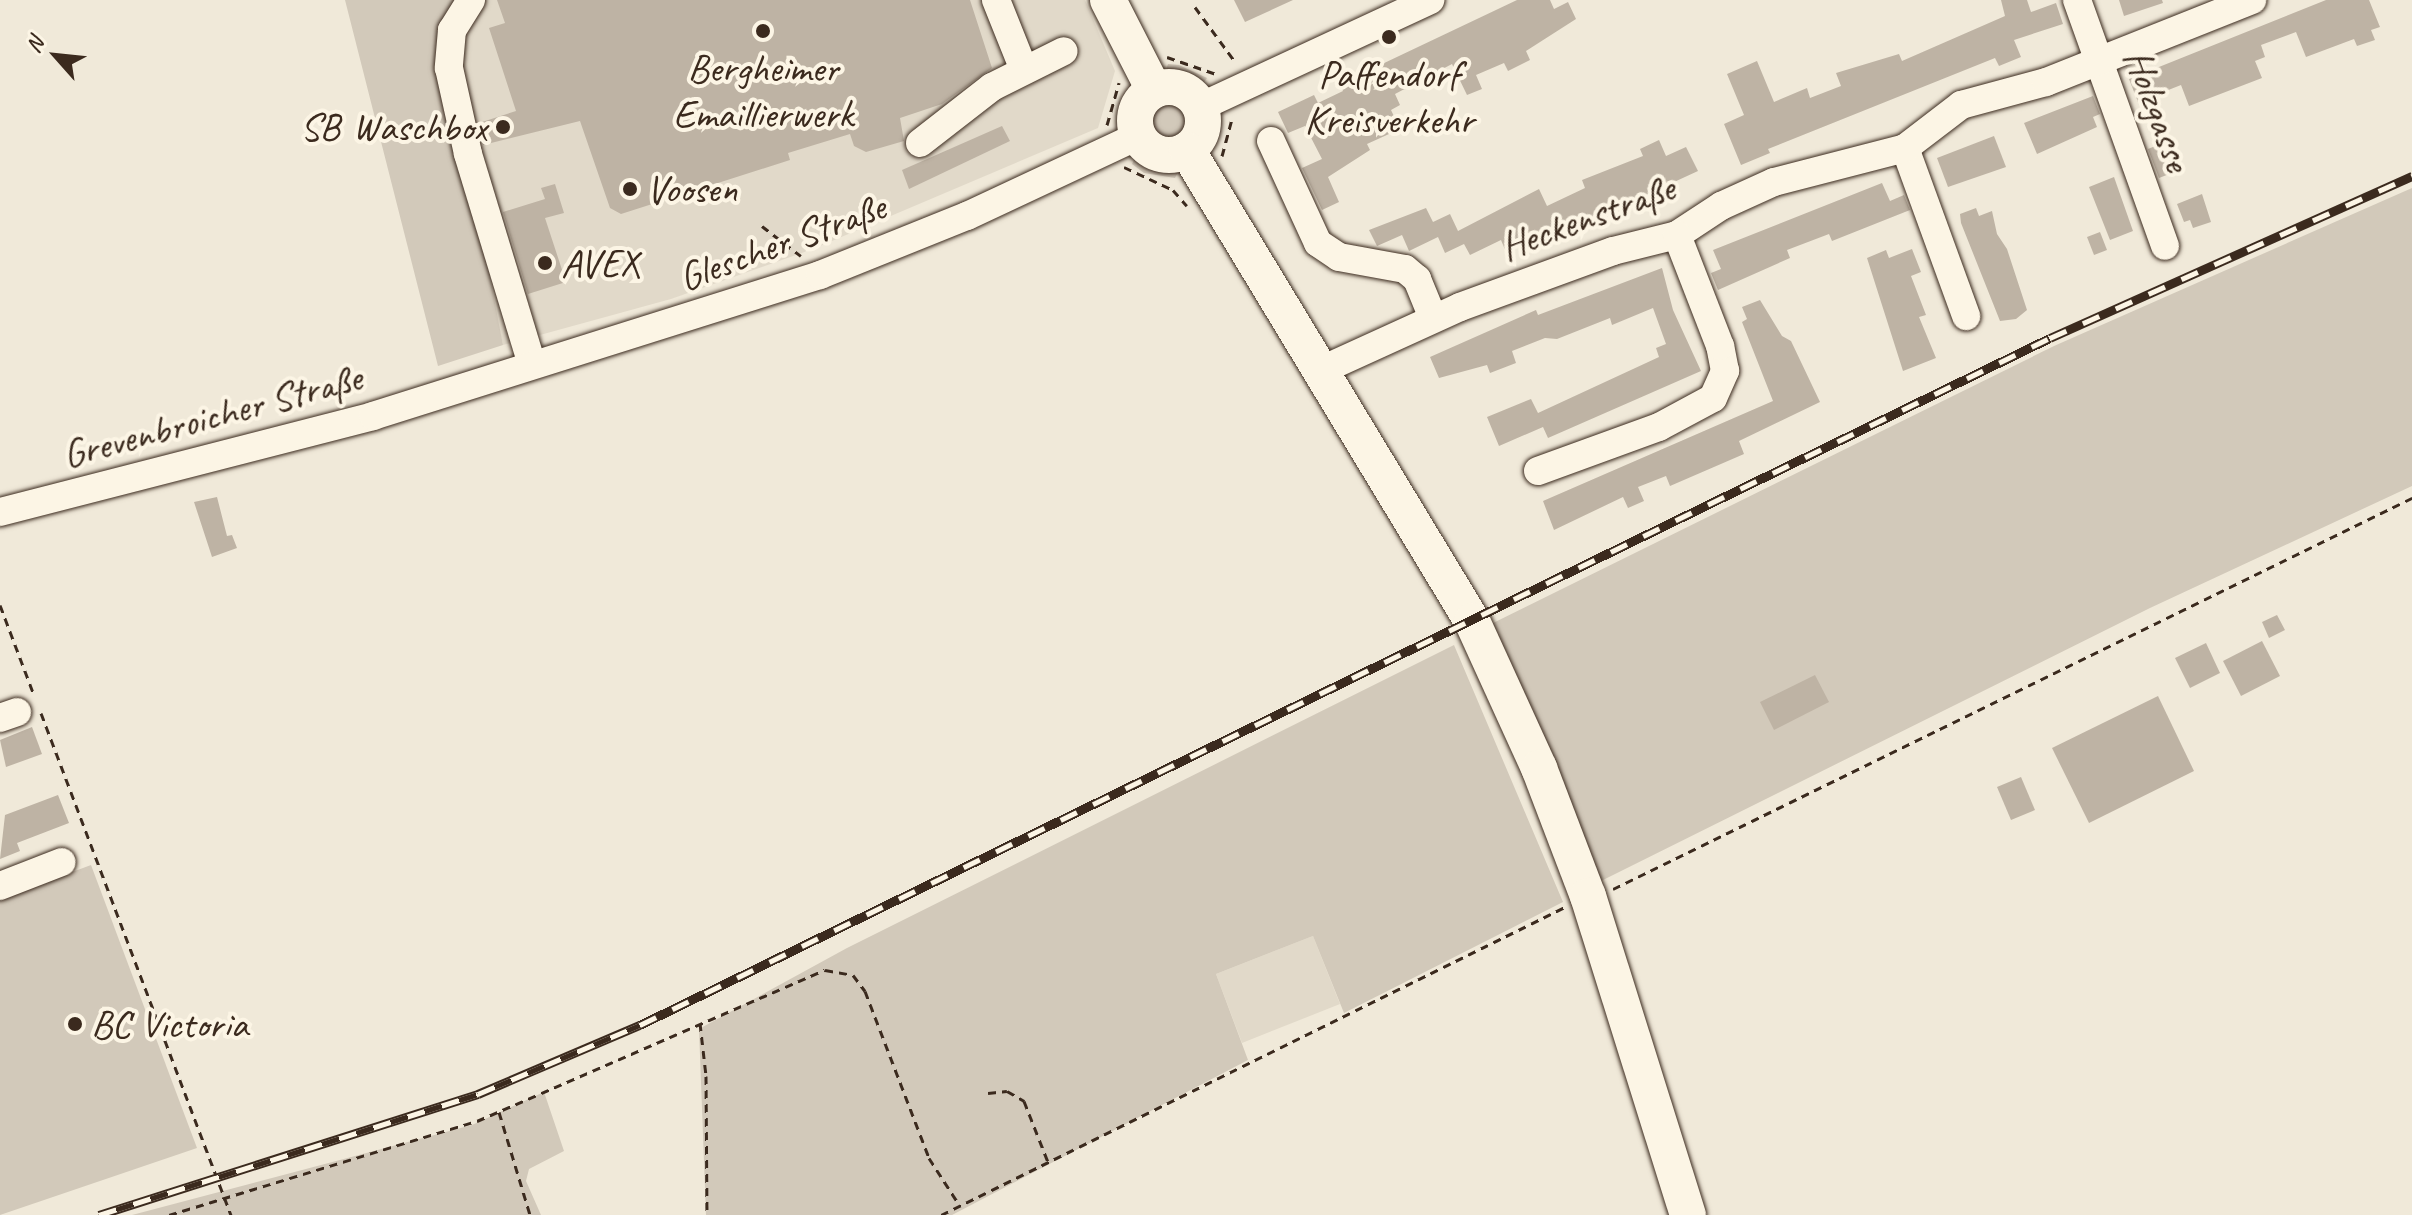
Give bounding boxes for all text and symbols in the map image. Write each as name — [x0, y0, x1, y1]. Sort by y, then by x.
north arrow — [16, 16, 96, 96]
marker: Bergheimer Emaillierwerk — [754, 22, 772, 40]
marker: Paffendorf Kreisverkehr — [1380, 28, 1398, 46]
text: N — [19, 33, 50, 58]
street label: Holzgasse — [2114, 42, 2202, 178]
place label: Bergheimer Emaillierwerk — [673, 44, 853, 138]
place label: Paffendorf Kreisverkehr — [1304, 50, 1474, 144]
place label: SB Waschbox — [300, 103, 487, 151]
marker: SB Waschbox — [494, 118, 512, 136]
street label: Heckenstraße — [1493, 163, 1681, 271]
place label: Voosen — [646, 165, 737, 213]
marker: Voosen — [621, 180, 639, 198]
street label: Glescher Straße — [671, 182, 893, 302]
place label: AVEX — [561, 239, 640, 287]
marker: AVEX — [536, 254, 554, 272]
street label: Grevenbroicher Straße — [56, 353, 368, 479]
place label: BC Victoria — [91, 1000, 248, 1048]
marker: BC Victoria — [66, 1015, 84, 1033]

